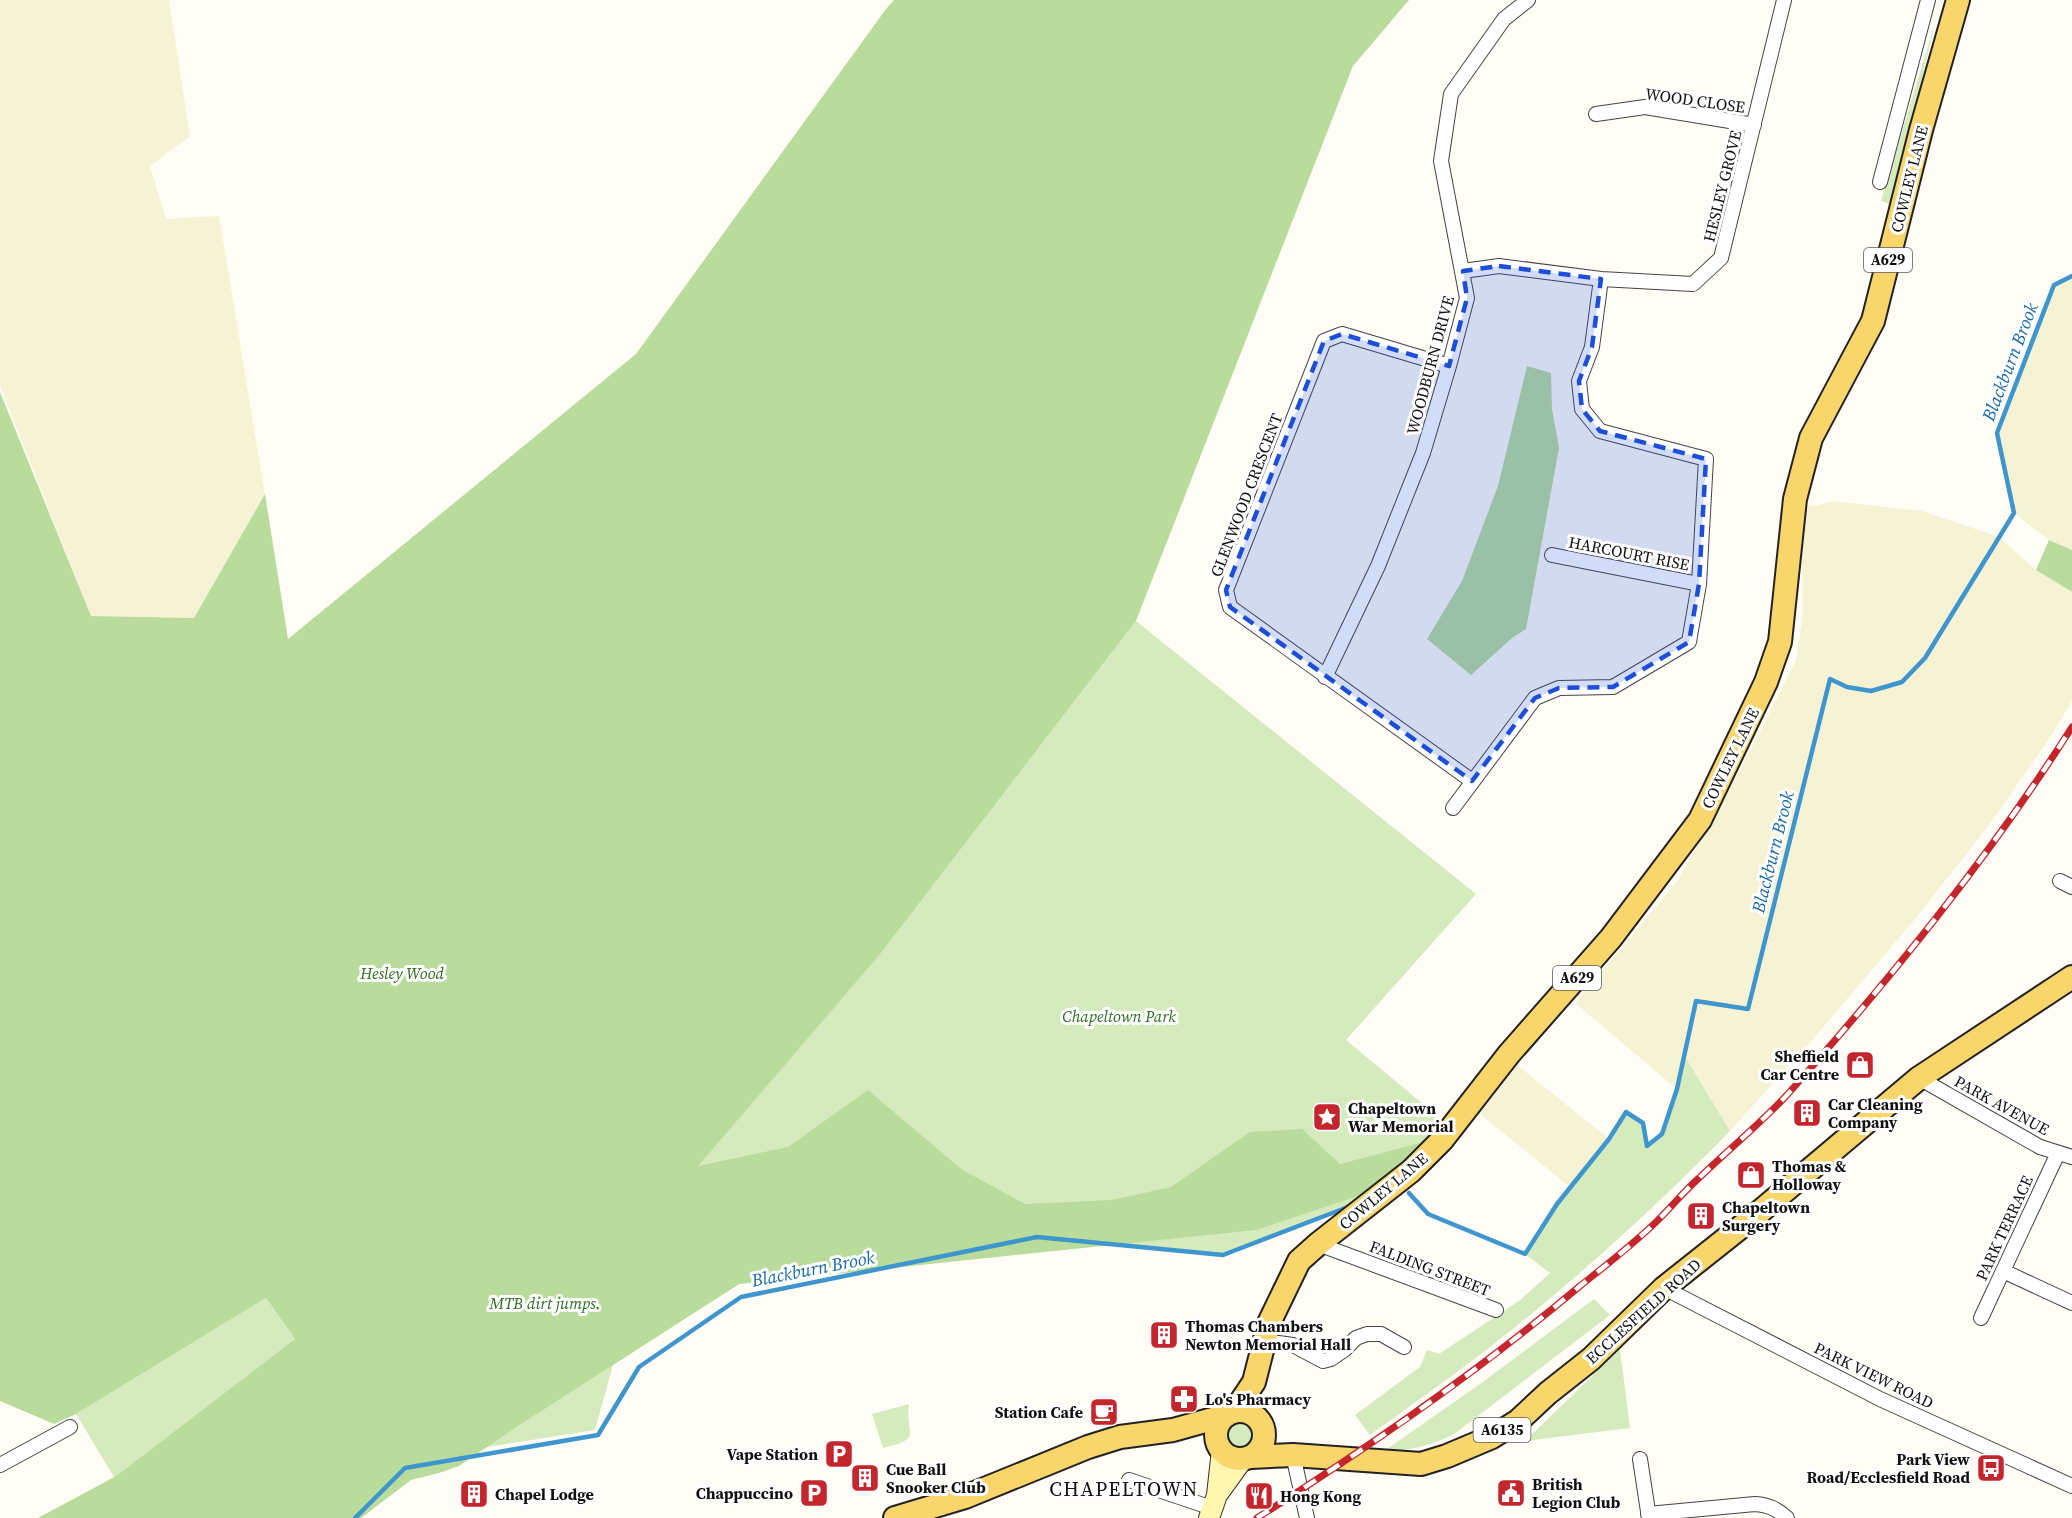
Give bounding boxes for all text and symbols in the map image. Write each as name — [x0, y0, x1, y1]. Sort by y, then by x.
street label: WOOD CLOSE — [1644, 82, 1747, 118]
street label: COWLEY LANE — [1885, 123, 1933, 235]
street label: HESLEY GROVE — [1698, 128, 1747, 244]
road number: A629 — [1864, 248, 1912, 272]
street label: WOODBURN DRIVE — [1401, 293, 1459, 437]
water label: Blackburn Brook — [1975, 299, 2044, 425]
street label: GLENWOOD CRESCENT — [1205, 410, 1287, 580]
street label: HARCOURT RISE — [1567, 531, 1692, 576]
street label: COWLEY LANE — [1696, 704, 1764, 812]
water label: Blackburn Brook — [1745, 788, 1800, 916]
park label: Hesley Wood — [359, 962, 444, 984]
road number: A629 — [1553, 966, 1601, 990]
park label: Chapeltown Park — [1062, 1005, 1176, 1027]
place label: Sheffield Car Centre — [1760, 1045, 1839, 1085]
shop icon: Sheffield Car Centre — [1844, 1049, 1876, 1081]
street label: PARK AVENUE — [1951, 1070, 2054, 1140]
place label: Car Cleaning Company — [1828, 1093, 1923, 1133]
place label: Chapeltown War Memorial — [1348, 1097, 1454, 1137]
building icon: Car Cleaning Company — [1791, 1097, 1823, 1129]
place icon: Chapeltown War Memorial — [1311, 1101, 1343, 1133]
street label: COWLEY LANE — [1334, 1147, 1432, 1235]
place label: Thomas & Holloway — [1772, 1155, 1847, 1195]
shop icon: Thomas & Holloway — [1735, 1159, 1767, 1191]
street label: PARK TERRACE — [1970, 1172, 2038, 1284]
place label: Chapeltown Surgery — [1722, 1196, 1810, 1236]
building icon: Chapeltown Surgery — [1685, 1200, 1717, 1232]
street label: FALDING STREET — [1366, 1235, 1494, 1301]
water label: Blackburn Brook — [748, 1244, 877, 1293]
street label: ECCLESFIELD ROAD — [1581, 1253, 1705, 1369]
park label: MTB dirt jumps. — [488, 1292, 601, 1314]
place label: Thomas Chambers Newton Memorial Hall — [1185, 1315, 1351, 1355]
building icon: Thomas Chambers Newton Memorial Hall — [1148, 1319, 1180, 1351]
street label: PARK VIEW ROAD — [1811, 1337, 1937, 1413]
pharmacy icon: Lo's Pharmacy — [1168, 1383, 1200, 1415]
place label: Lo's Pharmacy — [1205, 1388, 1311, 1410]
cafe icon: Station Cafe — [1088, 1396, 1120, 1428]
place label: Station Cafe — [995, 1401, 1083, 1423]
road number: A6135 — [1474, 1418, 1530, 1442]
parking icon: Vape Station — [823, 1438, 855, 1470]
place label: Vape Station — [726, 1443, 818, 1465]
place label: Park View Road/Ecclesfield Road — [1806, 1448, 1970, 1488]
bus stop icon: Park View Road/Ecclesfield Road — [1975, 1452, 2007, 1484]
place label: Cue Ball Snooker Club — [886, 1458, 986, 1498]
building icon: Cue Ball Snooker Club — [849, 1462, 881, 1494]
place label: British Legion Club — [1532, 1473, 1620, 1513]
district label: CHAPELTOWN — [1049, 1475, 1199, 1503]
parking icon: Chappuccino — [798, 1477, 830, 1509]
public building icon: British Legion Club — [1495, 1477, 1527, 1509]
building icon: Chapel Lodge — [458, 1478, 490, 1510]
restaurant icon: Hong Kong — [1243, 1480, 1275, 1512]
place label: Chappuccino — [696, 1482, 793, 1504]
place label: Chapel Lodge — [495, 1483, 594, 1505]
place label: Hong Kong — [1280, 1485, 1361, 1507]

